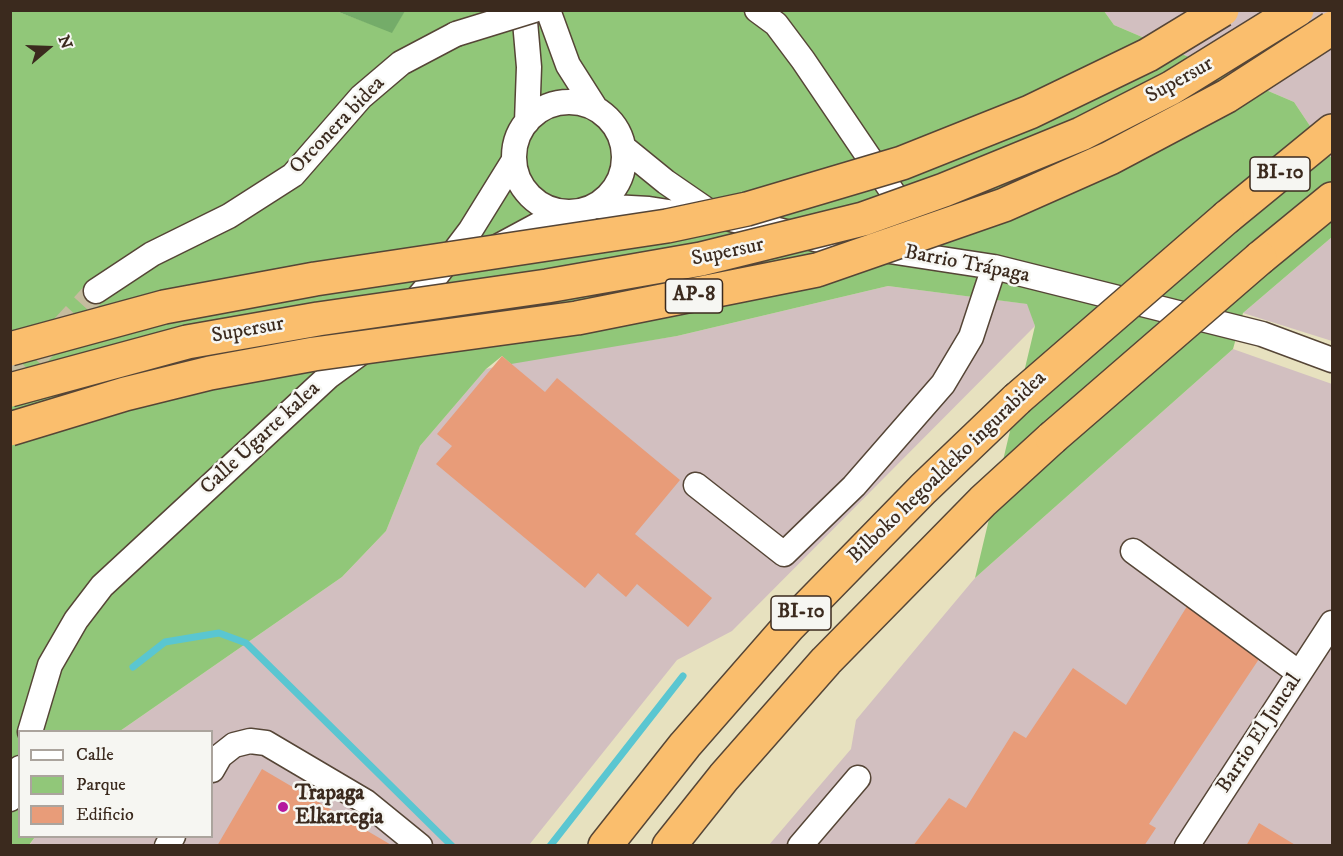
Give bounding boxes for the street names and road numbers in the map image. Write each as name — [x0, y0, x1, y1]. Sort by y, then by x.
street label: Supersur — [1142, 52, 1218, 110]
street label: Orconera bidea — [285, 72, 391, 180]
road number: BI-10 — [1250, 157, 1310, 191]
street label: Supersur — [690, 233, 766, 273]
street label: Barrio Trápaga — [902, 241, 1032, 289]
road number: AP-8 — [666, 279, 722, 313]
street label: Supersur — [210, 312, 286, 350]
street label: Bilboko hegoaldeko ingurabidea — [844, 367, 1052, 569]
street label: Calle Ugarte kalea — [196, 377, 326, 501]
road number: BI-10 — [771, 596, 831, 630]
street label: Barrio El Juncal — [1212, 670, 1308, 798]

